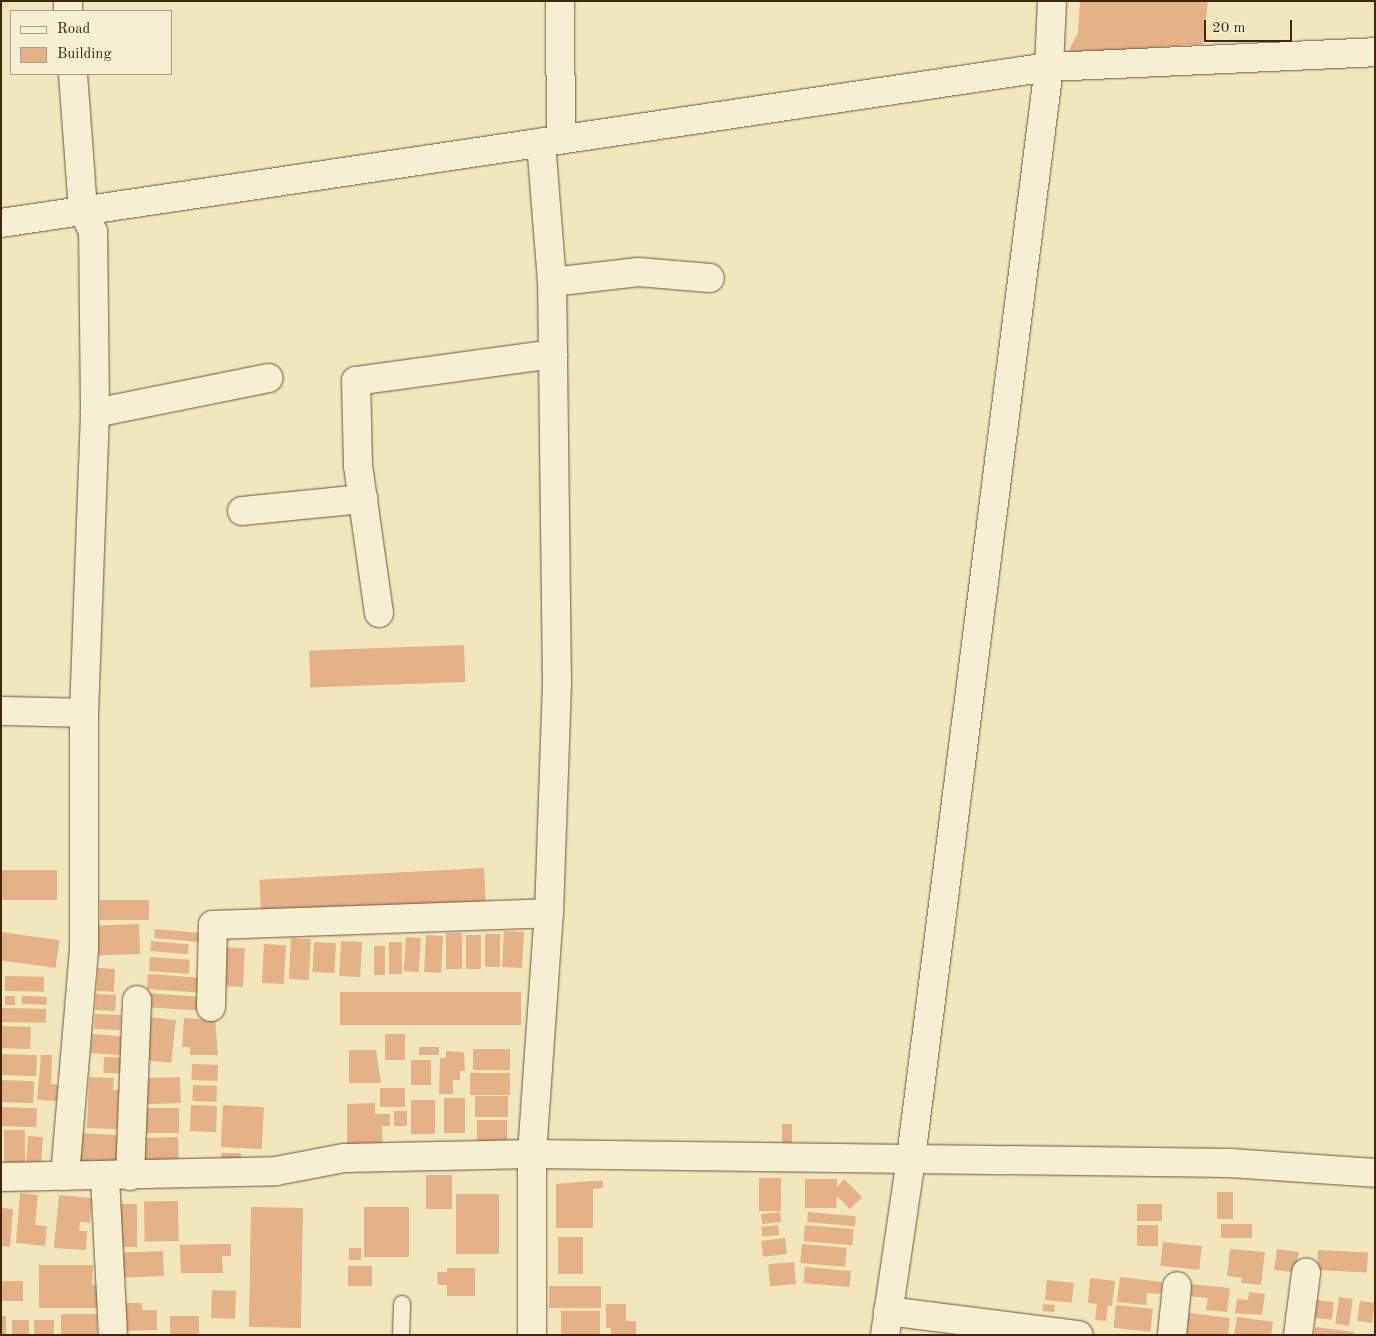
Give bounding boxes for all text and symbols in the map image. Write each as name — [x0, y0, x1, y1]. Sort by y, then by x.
legend — [10, 10, 172, 75]
scale bar — [1206, 10, 1294, 42]
text: 20 m — [1212, 21, 1246, 36]
text: Road — [57, 22, 90, 37]
text: Building — [57, 47, 112, 62]

